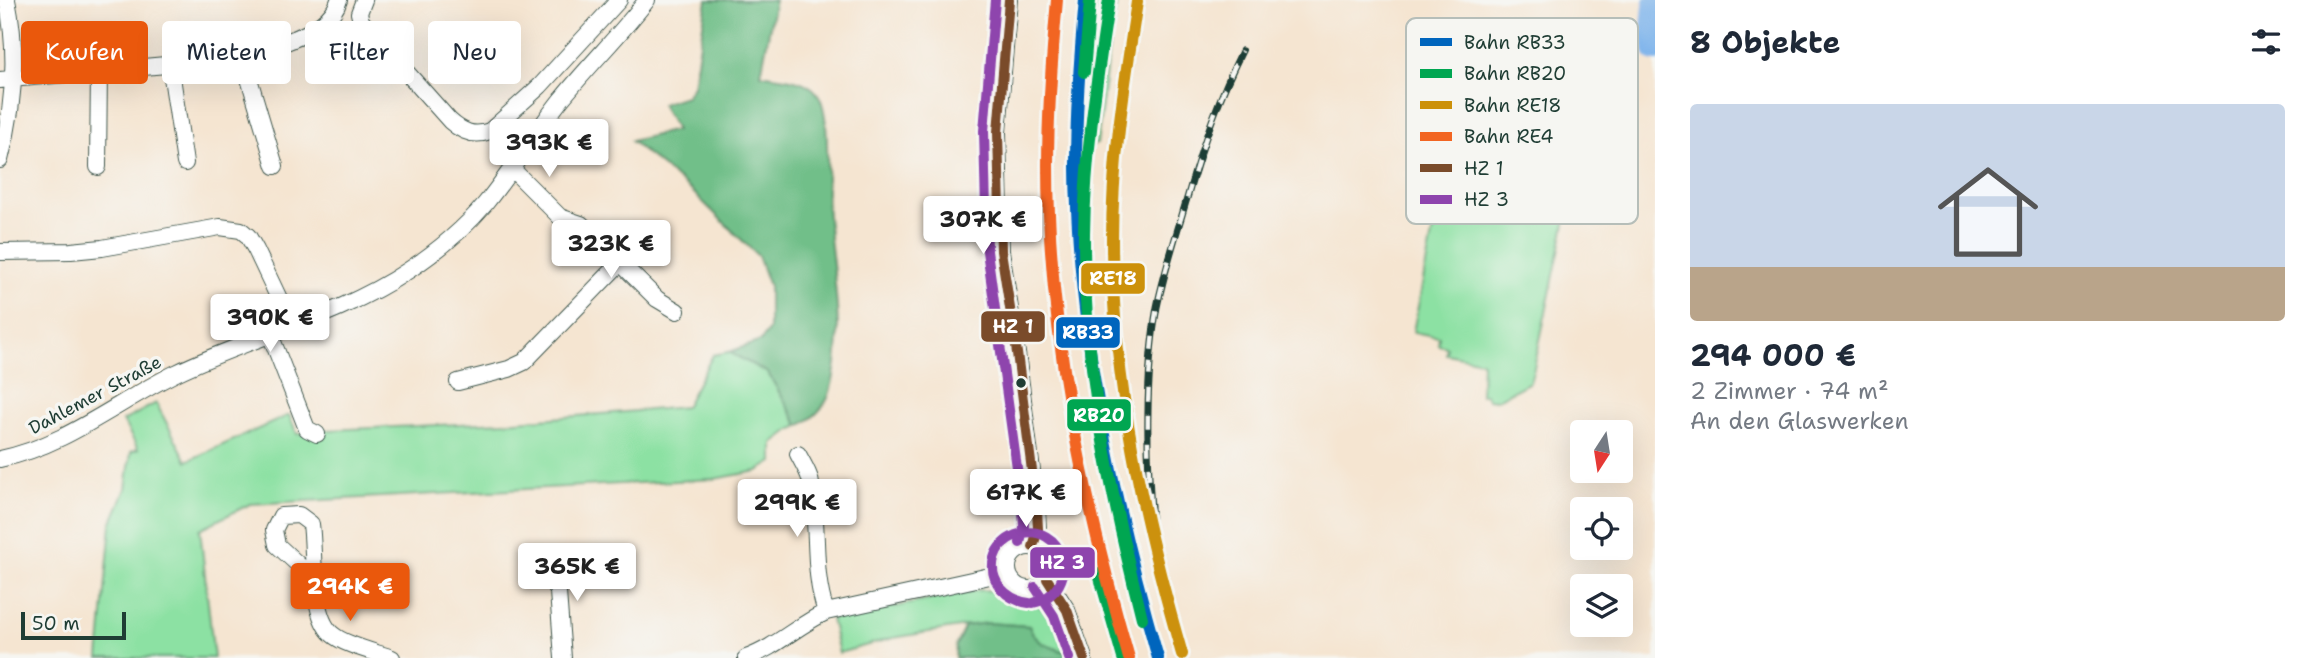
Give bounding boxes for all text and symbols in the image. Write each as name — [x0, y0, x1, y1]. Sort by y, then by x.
legend — [1406, 18, 1638, 224]
chip: Kaufen — [21, 21, 148, 84]
chip: Mieten — [162, 21, 291, 84]
chip: Filter — [305, 21, 414, 84]
chip: Neu — [428, 21, 521, 84]
text: 8 Objekte — [1690, 22, 1840, 63]
icon: filters — [2247, 23, 2285, 61]
text: Bahn RB33 — [1464, 30, 1566, 55]
text: Bahn RB20 — [1464, 61, 1566, 86]
text: Bahn RE18 — [1464, 93, 1562, 118]
pin: 393K € — [492, 120, 606, 179]
text: Bahn RE4 — [1464, 124, 1554, 149]
text: 393K € — [505, 127, 593, 157]
icon: home — [1925, 149, 2051, 275]
text: HZ 1 — [1464, 156, 1504, 181]
text: HZ 3 — [1464, 187, 1509, 212]
pin: 307K € — [926, 196, 1040, 256]
text: 307K € — [939, 204, 1027, 234]
pin: 323K € — [554, 220, 668, 280]
text: 323K € — [568, 228, 654, 258]
line badge: RE18 — [1080, 262, 1146, 295]
text: RE18 — [1089, 266, 1137, 291]
pin: 390K € — [213, 294, 327, 354]
text: 390K € — [226, 302, 314, 332]
line badge: HZ 1 — [980, 310, 1046, 343]
text: HZ 1 — [993, 314, 1033, 339]
line badge: RB33 — [1055, 316, 1121, 349]
text: RB33 — [1062, 320, 1114, 345]
text: 294 000 € — [1690, 335, 1856, 376]
street label: Dahlemer Straße — [24, 350, 166, 440]
unlabelled marker — [1014, 376, 1028, 390]
text: 2 Zimmer · 74 m² — [1690, 376, 1888, 406]
line badge: RB20 — [1066, 398, 1132, 432]
text: RB20 — [1073, 403, 1125, 428]
text: An den Glaswerken — [1690, 406, 1909, 436]
north arrow — [1570, 420, 1633, 483]
map controls — [1570, 420, 1633, 637]
pin: 617K € — [969, 470, 1083, 529]
text: 617K € — [986, 477, 1066, 507]
pin: 299K € — [740, 480, 854, 539]
text: 299K € — [754, 487, 840, 517]
button: locate — [1570, 497, 1633, 560]
pin: 365K € — [520, 544, 634, 603]
line badge: HZ 3 — [1029, 546, 1096, 579]
text: HZ 3 — [1039, 550, 1085, 575]
text: 365K € — [534, 551, 620, 581]
pin: 294K € — [293, 564, 407, 623]
text: 294K € — [307, 571, 393, 601]
button: layers — [1570, 574, 1633, 637]
scale bar — [21, 609, 126, 641]
text: 50 m — [32, 611, 80, 636]

